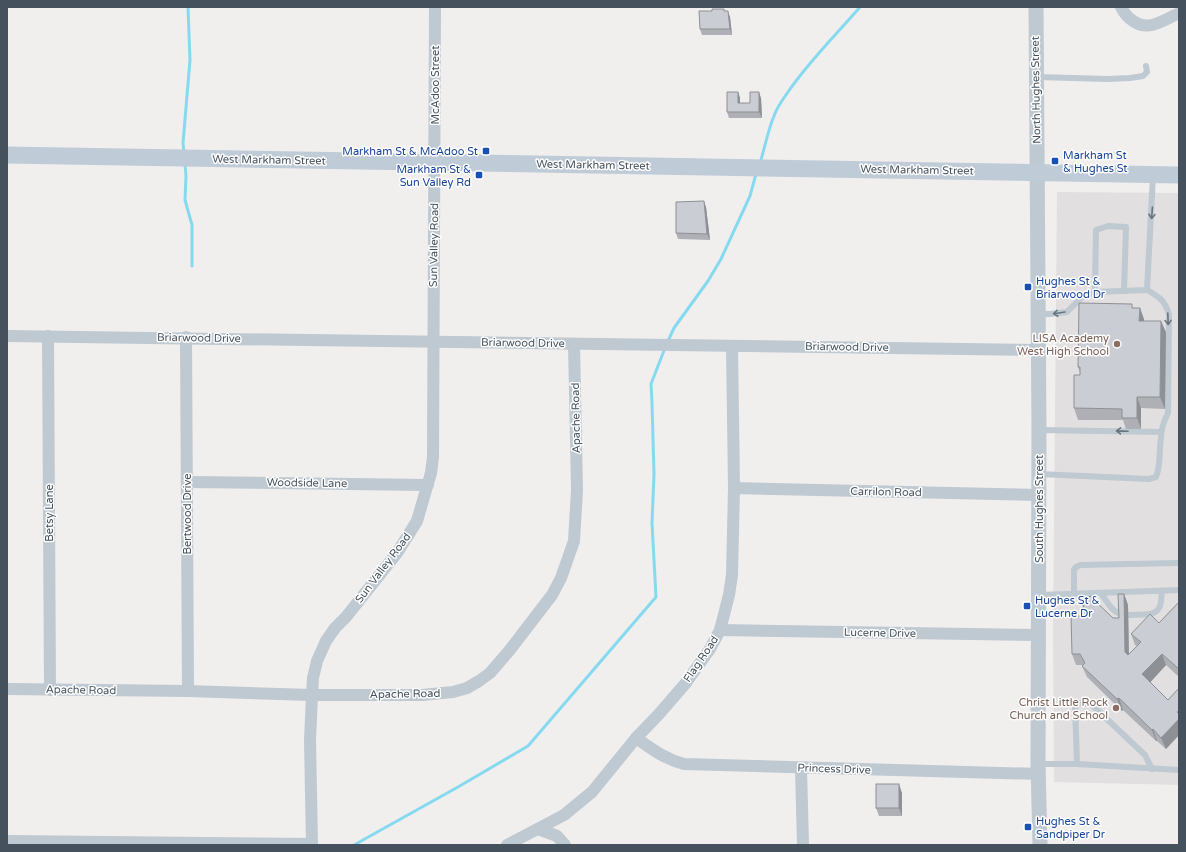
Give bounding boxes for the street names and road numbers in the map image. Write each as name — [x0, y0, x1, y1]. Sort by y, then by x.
street label: North Hughes Street — [1029, 36, 1043, 144]
street label: McAdoo Street — [429, 45, 442, 125]
street label: West Markham Street — [212, 153, 326, 167]
street label: West Markham Street — [536, 158, 650, 172]
street label: West Markham Street — [860, 163, 974, 177]
street label: Sun Valley Road — [427, 203, 441, 287]
street label: Briarwood Drive — [157, 331, 241, 345]
street label: Briarwood Drive — [481, 336, 565, 350]
street label: Briarwood Drive — [805, 340, 889, 354]
street label: Apache Road — [569, 383, 583, 453]
street label: South Hughes Street — [1033, 455, 1046, 563]
street label: Bertwood Drive — [181, 473, 194, 555]
street label: Woodside Lane — [267, 476, 347, 490]
street label: Betsy Lane — [43, 484, 56, 542]
street label: Carrilon Road — [850, 485, 922, 499]
street label: Sun Valley Road — [352, 530, 414, 606]
street label: Lucerne Drive — [844, 626, 916, 640]
street label: Flag Road — [681, 633, 721, 685]
street label: Apache Road — [46, 683, 116, 697]
street label: Apache Road — [370, 687, 440, 701]
street label: Princess Drive — [797, 761, 871, 777]

